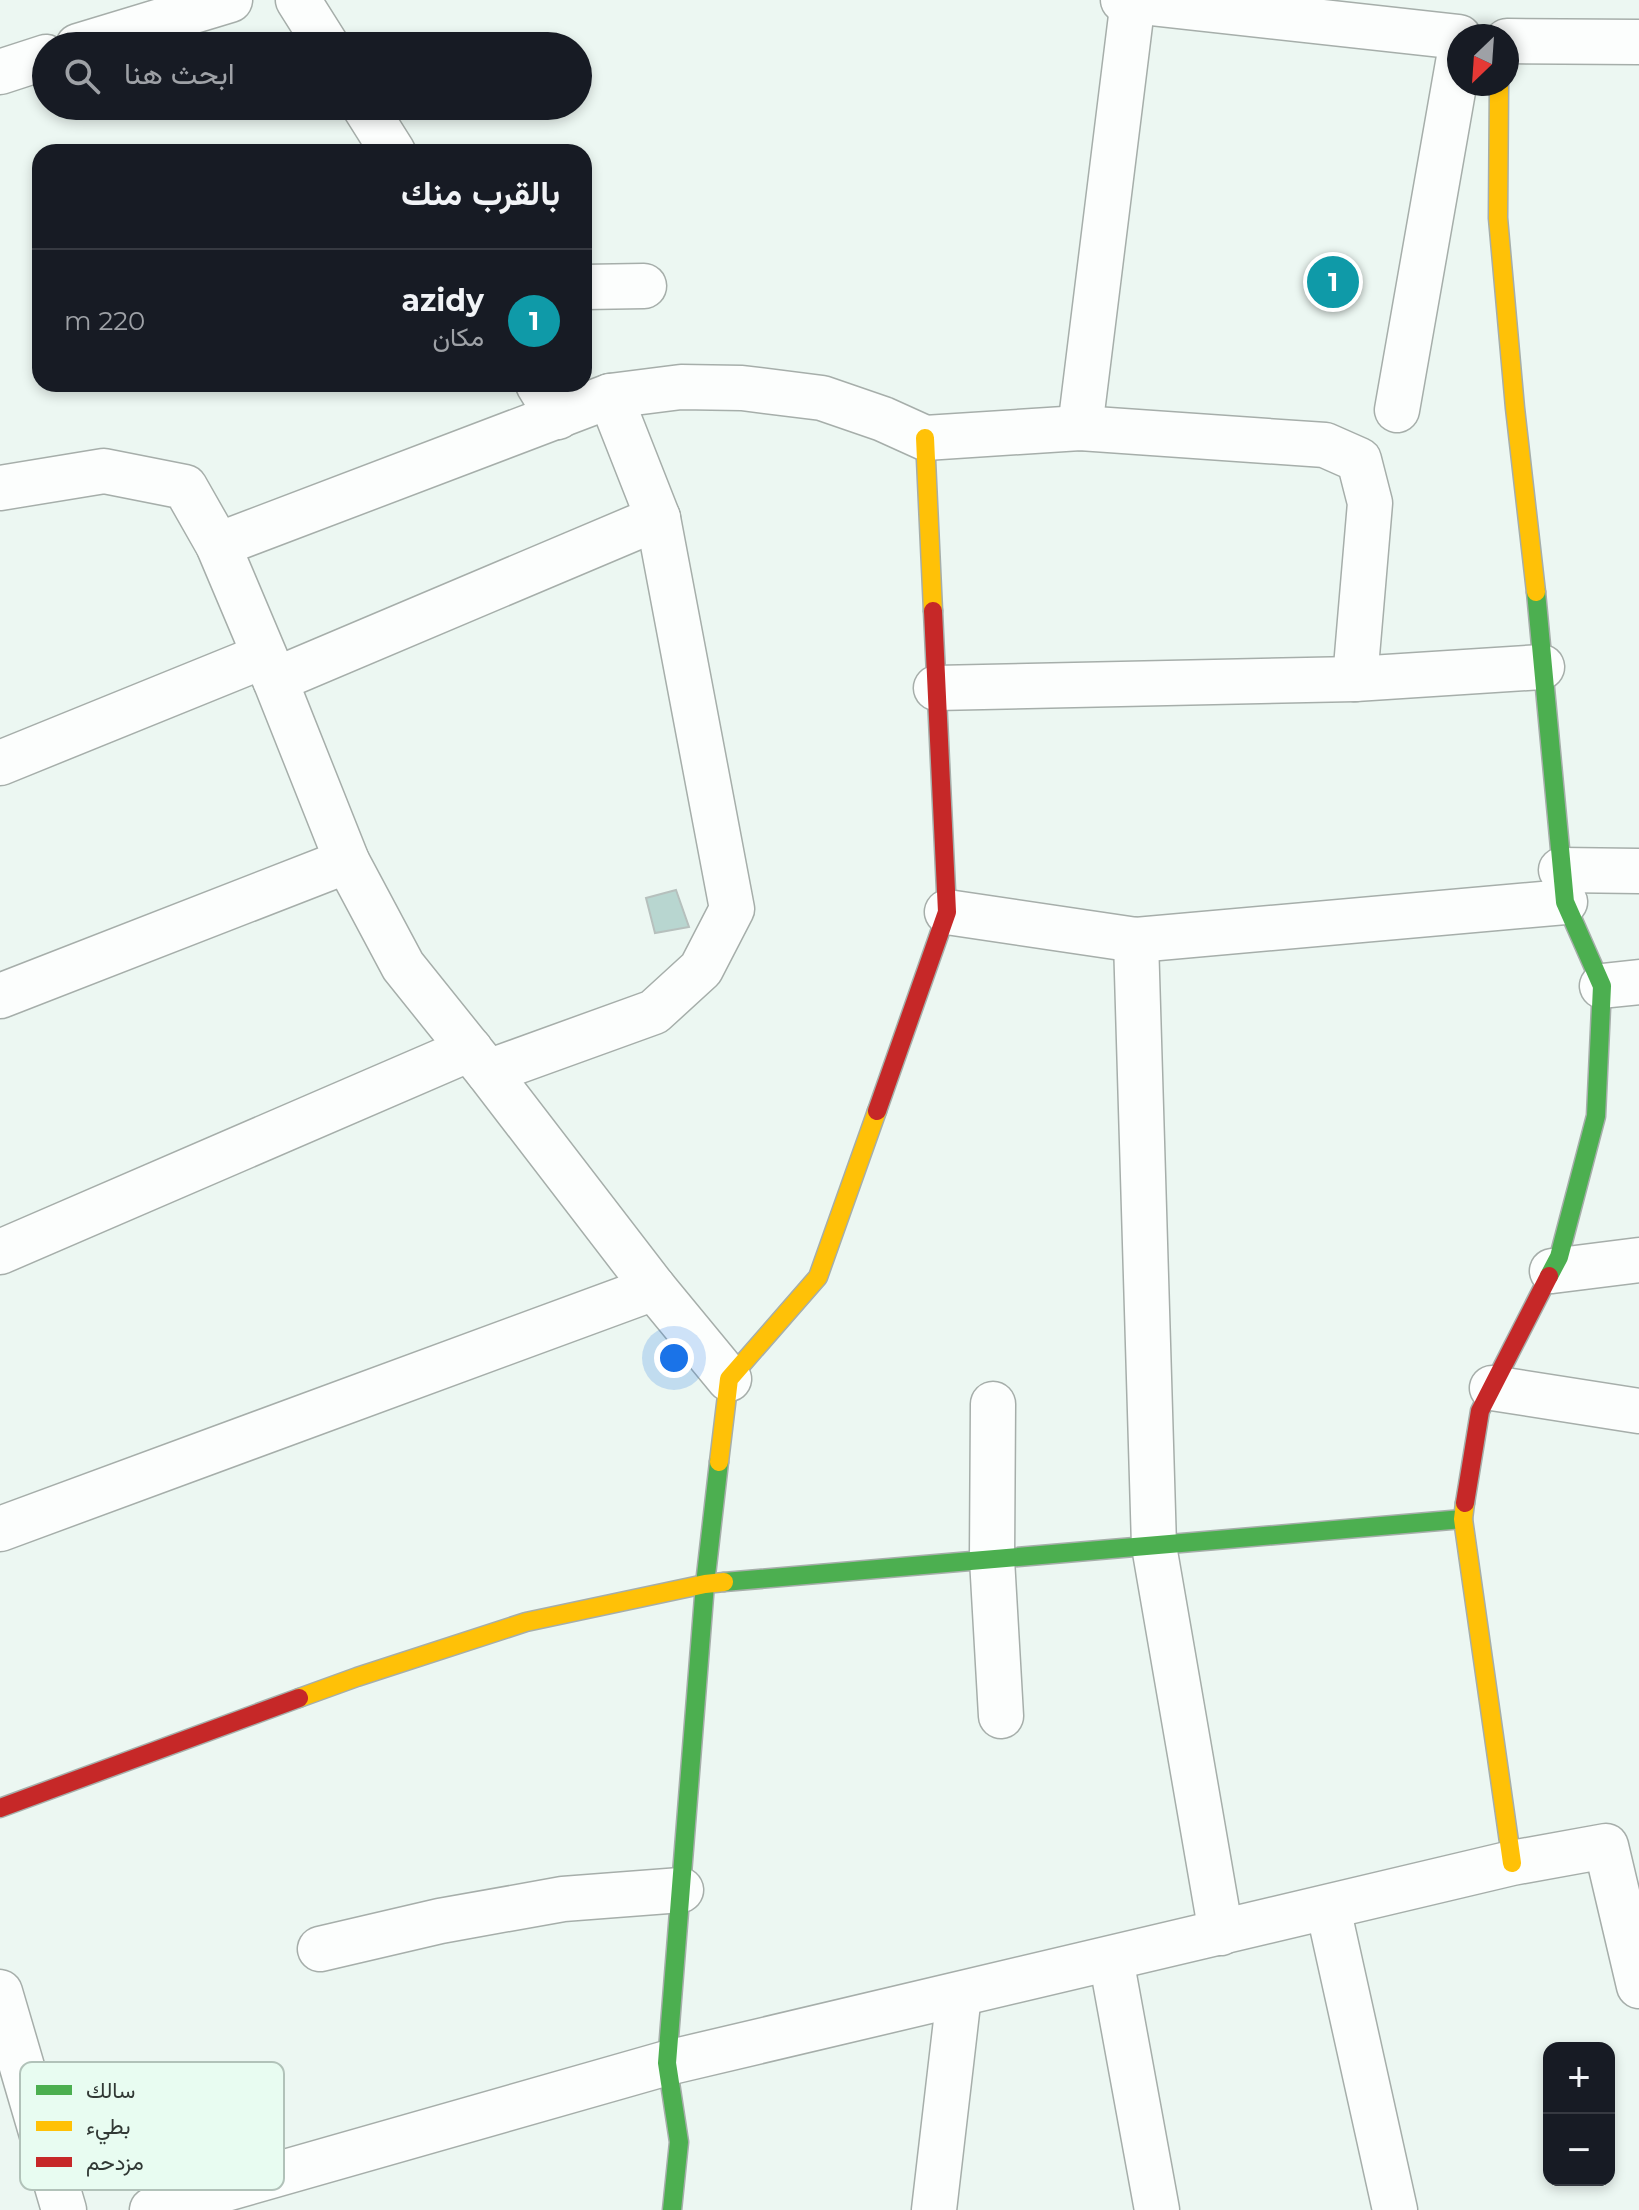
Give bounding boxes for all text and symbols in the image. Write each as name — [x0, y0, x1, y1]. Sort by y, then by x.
north arrow — [1447, 24, 1519, 96]
search box — [32, 32, 592, 120]
icon: search — [60, 54, 104, 98]
text: ابحث هنا — [124, 55, 235, 92]
text: بالقرب منك — [401, 172, 560, 214]
pin: 1 — [1307, 252, 1359, 312]
text: azidy — [401, 282, 484, 319]
text: 220 m — [64, 305, 145, 337]
text: 1 — [529, 305, 539, 337]
text: مكان — [432, 321, 484, 353]
your location — [654, 1338, 694, 1378]
map controls — [1543, 2042, 1615, 2186]
button: + — [1543, 2042, 1615, 2114]
legend — [20, 2062, 284, 2190]
text: سالك — [86, 2077, 135, 2104]
text: بطيء — [86, 2113, 131, 2145]
button: − — [1543, 2114, 1615, 2186]
text: مزدحم — [86, 2149, 144, 2177]

